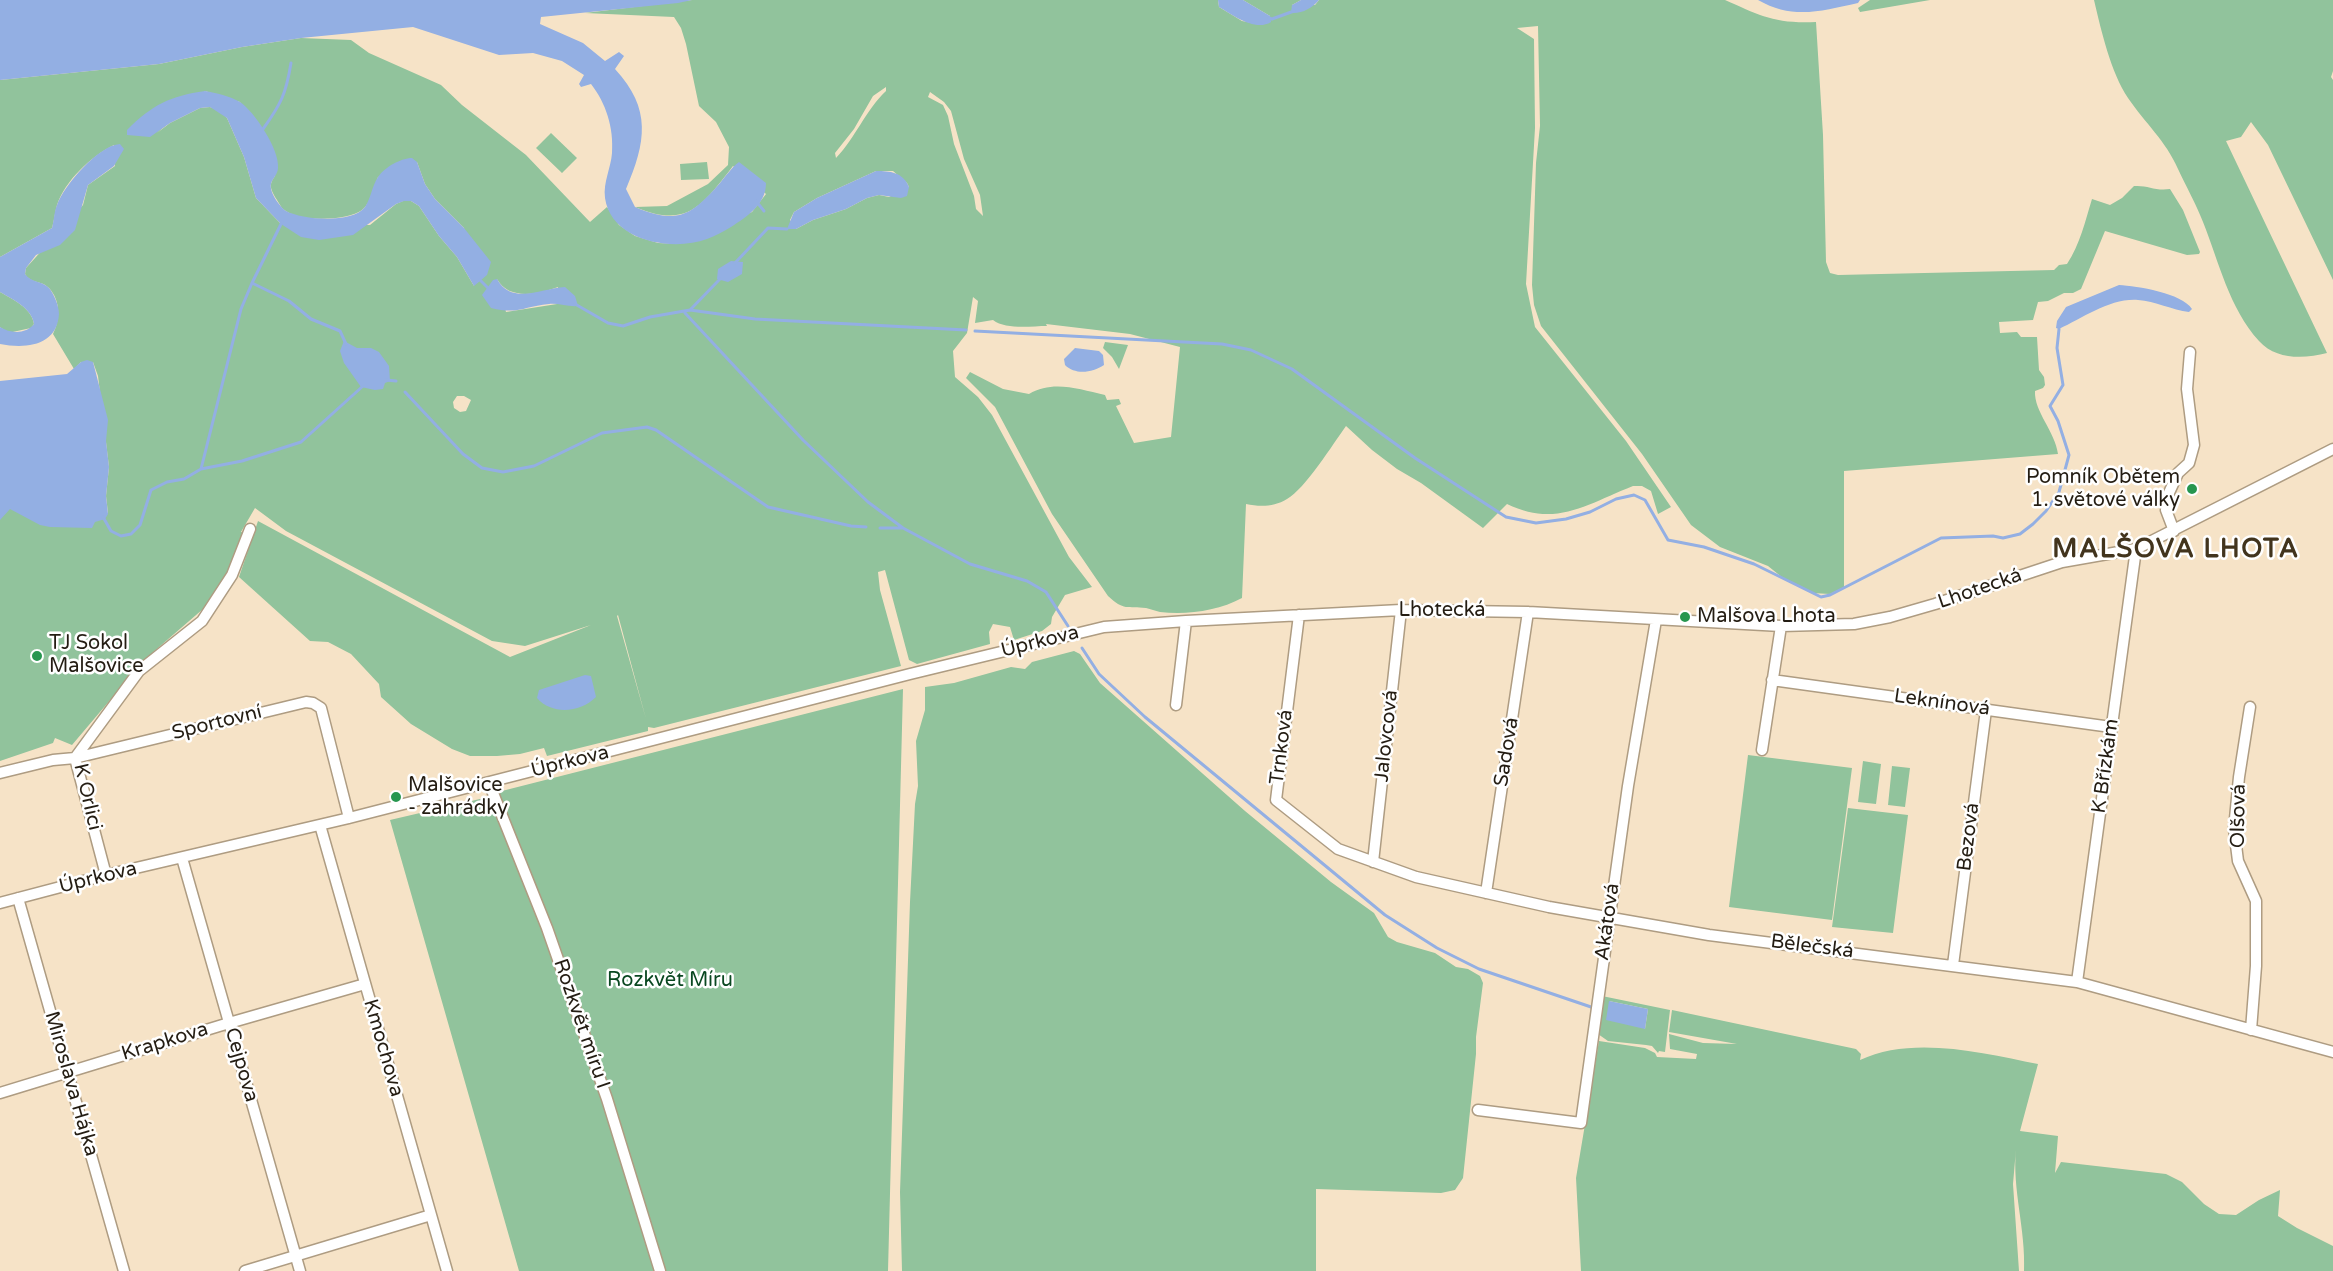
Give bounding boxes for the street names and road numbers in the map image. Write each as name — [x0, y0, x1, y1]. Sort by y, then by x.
street label: Lhotecká — [1935, 563, 2025, 615]
street label: Lhotecká — [1398, 599, 1486, 623]
street label: Úprkova — [999, 621, 1081, 663]
street label: Leknínová — [1892, 684, 1992, 722]
street label: Jalovcová — [1370, 689, 1404, 783]
street label: Sportovní — [170, 700, 264, 746]
street label: Trnková — [1266, 708, 1298, 786]
street label: Sadová — [1490, 716, 1524, 788]
street label: K Břízkám — [2087, 717, 2125, 815]
street label: Úprkova — [529, 741, 611, 783]
street label: K Orlici — [68, 761, 106, 833]
street label: Olšová — [2226, 784, 2252, 848]
street label: Bezová — [1953, 801, 1985, 873]
street label: Úprkova — [57, 857, 139, 899]
street label: Akátová — [1591, 882, 1625, 962]
street label: Bělečská — [1769, 930, 1855, 964]
street label: Rozkvět míru I — [548, 956, 614, 1092]
street label: Kmochova — [358, 996, 408, 1100]
street label: Miroslava Hájka — [39, 1009, 103, 1159]
street label: Krapkova — [119, 1017, 211, 1067]
street label: Cejpova — [219, 1025, 263, 1105]

